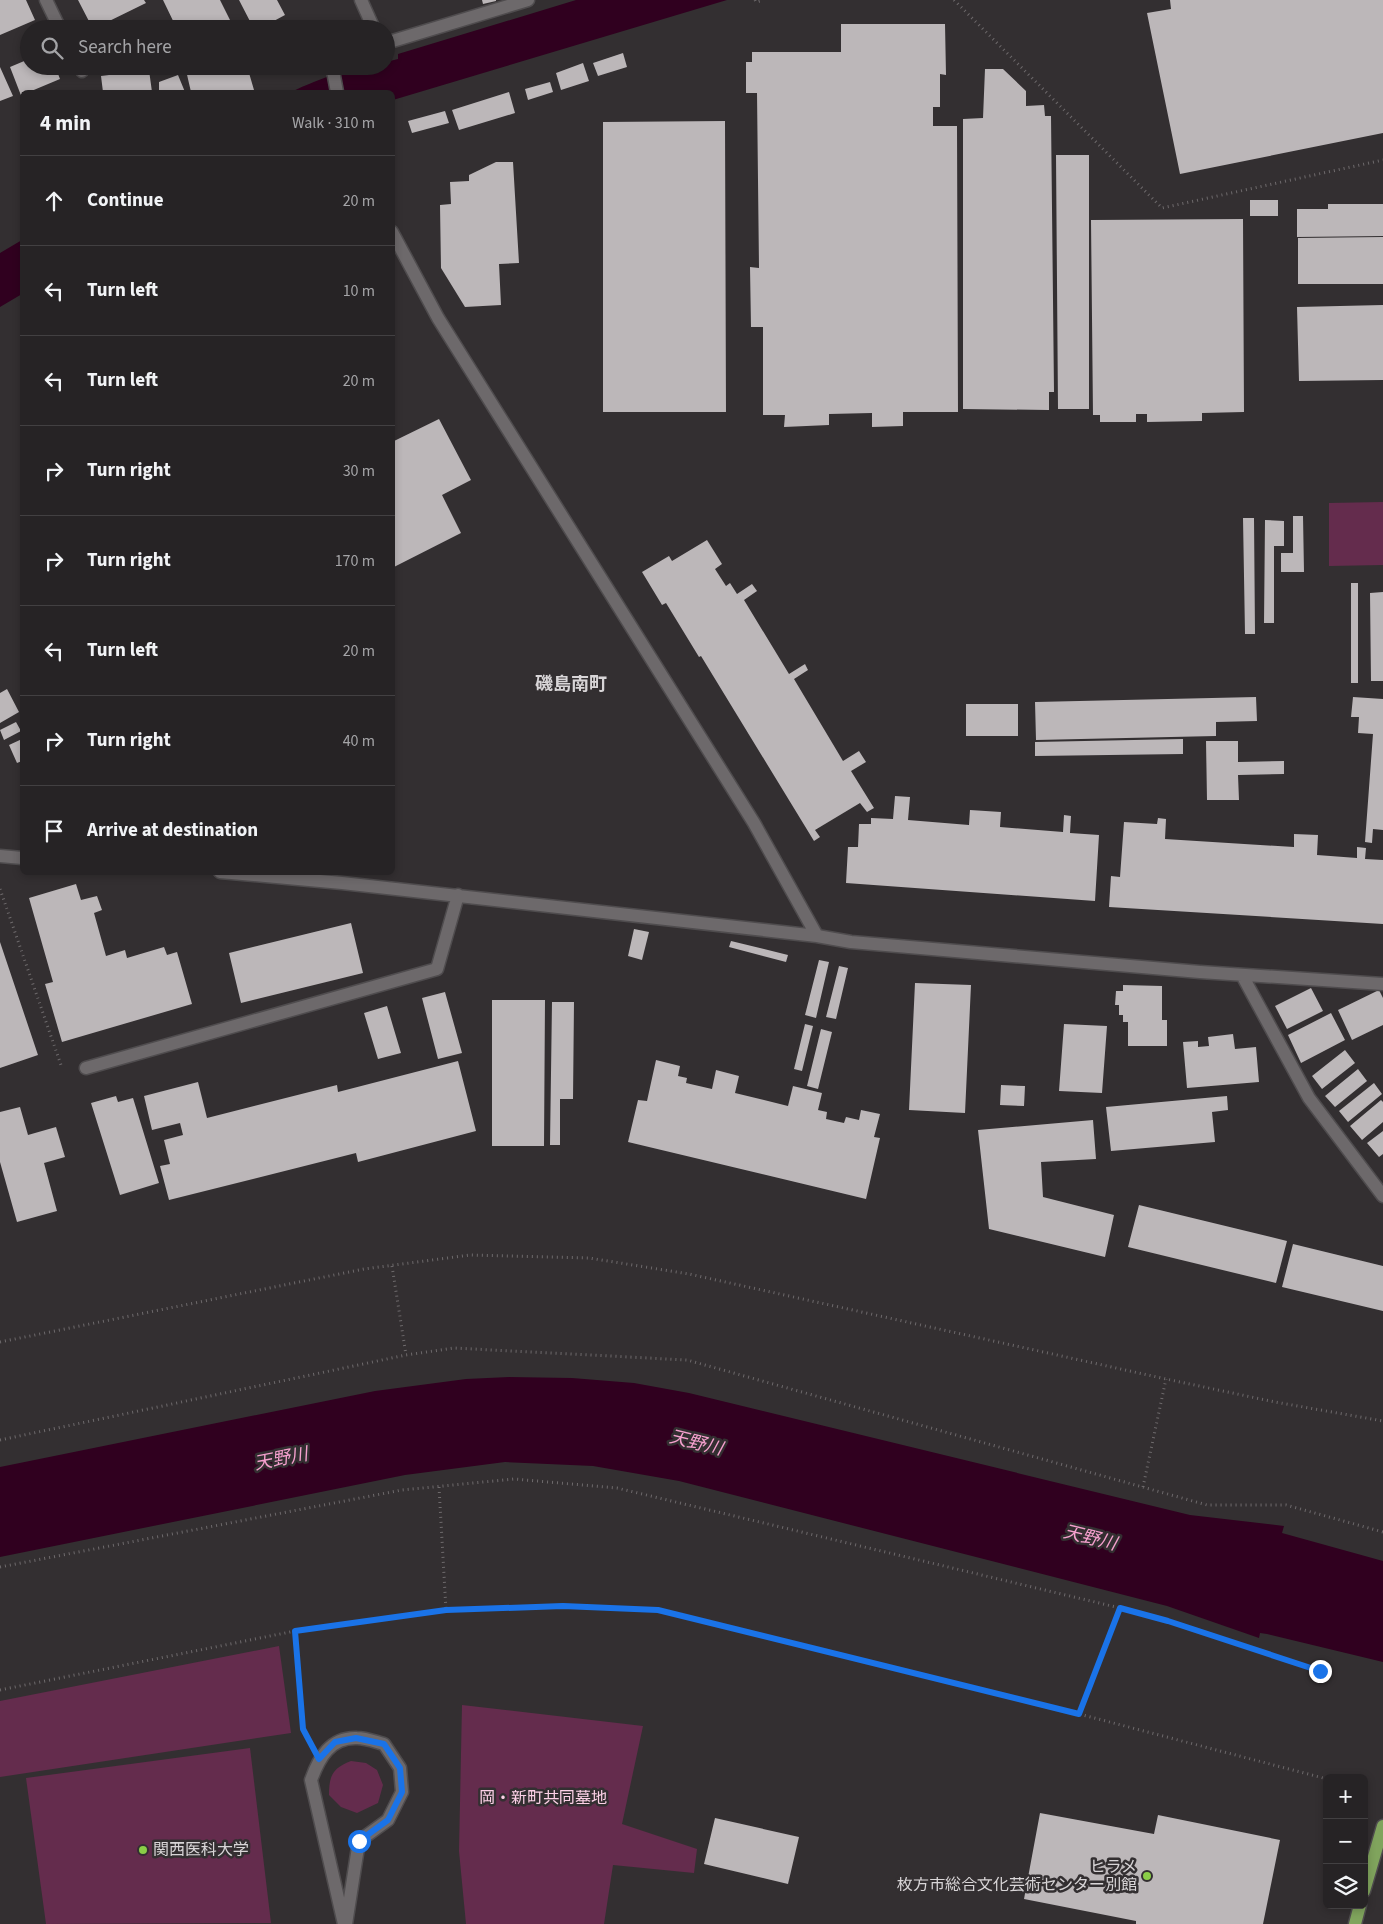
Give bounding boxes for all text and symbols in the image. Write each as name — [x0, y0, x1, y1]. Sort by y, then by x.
search box — [20, 20, 395, 75]
icon: search — [38, 34, 66, 62]
text: Search here — [78, 34, 172, 61]
text: 4 min — [40, 108, 91, 138]
text: Walk · 310 m — [292, 112, 375, 134]
icon: ahead — [40, 187, 68, 215]
text: Continue — [87, 187, 164, 214]
text: 20 m — [343, 190, 375, 212]
icon: left — [40, 277, 68, 305]
text: Turn left — [87, 277, 158, 304]
text: 10 m — [343, 280, 375, 302]
icon: left — [40, 367, 68, 395]
text: Turn left — [87, 367, 158, 394]
text: 20 m — [343, 370, 375, 392]
icon: right — [40, 457, 68, 485]
text: Turn right — [87, 457, 171, 484]
text: 30 m — [343, 460, 375, 482]
icon: right — [40, 547, 68, 575]
text: Turn right — [87, 547, 171, 574]
text: 170 m — [335, 550, 375, 572]
icon: left — [40, 637, 68, 665]
text: Turn left — [87, 637, 158, 664]
text: 20 m — [343, 640, 375, 662]
district label: 磯島南町 — [535, 672, 607, 697]
icon: right — [40, 727, 68, 755]
text: Turn right — [87, 727, 171, 754]
text: 40 m — [343, 730, 375, 752]
icon: arrive — [40, 817, 68, 845]
text: Arrive at destination — [87, 817, 258, 844]
water label: 天野川 — [667, 1424, 727, 1462]
water label: 天野川 — [252, 1441, 312, 1476]
water label: 天野川 — [1061, 1519, 1121, 1557]
route end — [1309, 1660, 1332, 1683]
map controls — [1323, 1774, 1368, 1909]
button: + — [1323, 1774, 1368, 1819]
park label: 岡・新町共同墓地 — [479, 1787, 607, 1809]
button: − — [1323, 1819, 1368, 1864]
route start — [348, 1830, 371, 1853]
place label: 関西医科大学 — [153, 1839, 249, 1861]
marker: 関西医科大学 — [137, 1844, 149, 1856]
place label: ヒラメ 枚方市総合文化芸術センター別館 — [897, 1856, 1137, 1896]
button: layers — [1323, 1864, 1368, 1909]
marker: ヒラメ 枚方市総合文化芸術センター別館 — [1141, 1870, 1153, 1882]

